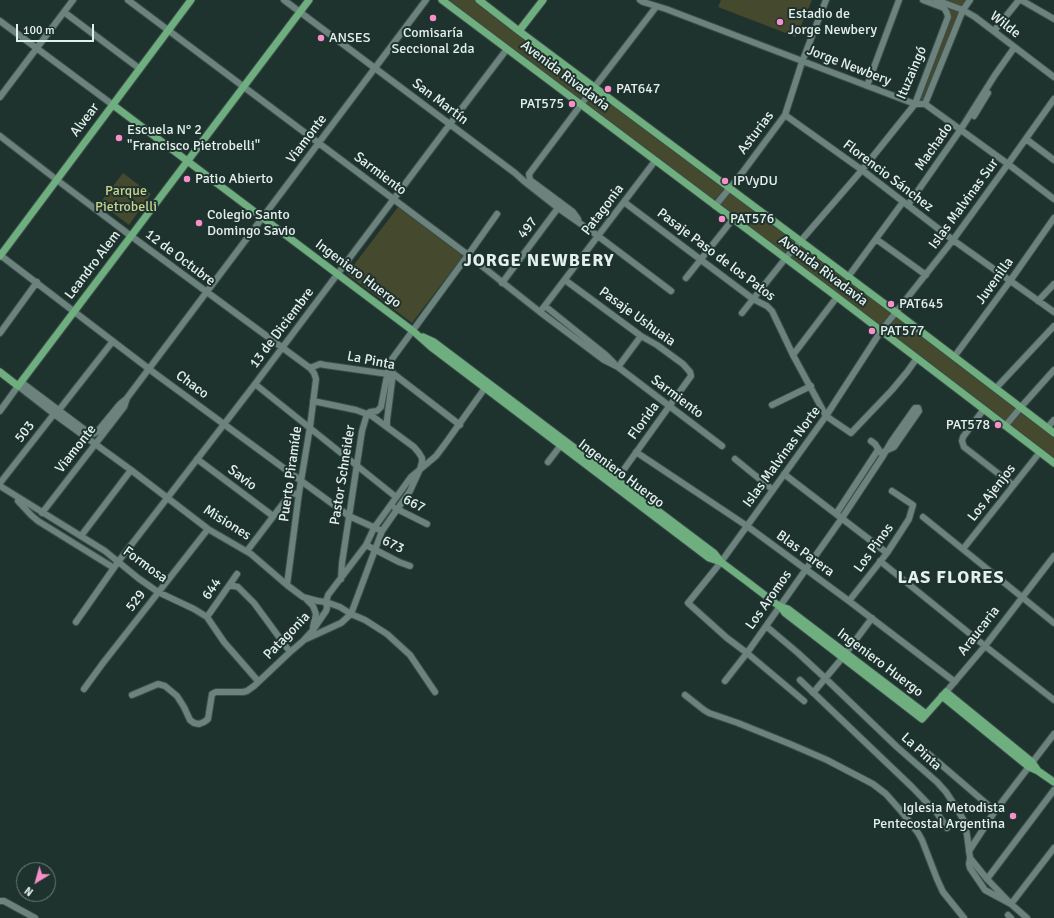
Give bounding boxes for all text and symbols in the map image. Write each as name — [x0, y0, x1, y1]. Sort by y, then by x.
place label: Estadio de Jorge Newbery — [788, 6, 877, 38]
street label: Wilde — [986, 8, 1024, 42]
marker: Comisaría Seccional 2da — [428, 13, 438, 23]
scale bar — [18, 16, 96, 42]
marker: Estadio de Jorge Newbery — [775, 17, 785, 27]
text: 100 m — [23, 23, 55, 38]
place label: Comisaría Seccional 2da — [391, 25, 475, 58]
place label: ANSES — [329, 30, 371, 46]
marker: ANSES — [316, 33, 326, 43]
street label: Avenida Rivadavia — [517, 37, 613, 115]
street label: Jorge Newbery — [804, 42, 894, 90]
street label: Ituzaingó — [893, 44, 931, 102]
street label: San Martín — [409, 75, 471, 129]
place label: PAT647 — [616, 81, 660, 97]
marker: PAT647 — [603, 84, 613, 94]
place label: PAT575 — [520, 96, 564, 112]
marker: PAT575 — [567, 99, 577, 109]
street label: Alvear — [67, 100, 103, 140]
street label: Asturias — [734, 108, 778, 158]
street label: Viamonte — [283, 111, 331, 167]
street label: Machado — [912, 120, 956, 174]
place label: Escuela N° 2 "Francisco Pietrobelli" — [127, 122, 260, 154]
marker: Escuela N° 2 "Francisco Pietrobelli" — [114, 133, 124, 143]
street label: Florencio Sánchez — [839, 137, 937, 215]
street label: Sarmiento — [350, 149, 410, 199]
street label: Islas Malvinas Sur — [926, 156, 1002, 252]
place label: Patio Abierto — [195, 171, 273, 187]
place label: IPVyDU — [733, 173, 778, 189]
marker: Patio Abierto — [182, 174, 192, 184]
marker: IPVyDU — [720, 176, 730, 186]
street label: Patagonia — [578, 181, 628, 239]
park label: Parque Pietrobelli — [95, 183, 157, 216]
street label: Pasaje Paso de los Patos — [653, 205, 779, 305]
place label: Colegio Santo Domingo Savio — [207, 207, 296, 240]
place label: PAT576 — [730, 211, 774, 227]
street label: 497 — [514, 214, 542, 242]
marker: PAT576 — [717, 214, 727, 224]
marker: Colegio Santo Domingo Savio — [194, 218, 204, 228]
street label: 12 de Octubre — [142, 226, 218, 290]
street label: Leandro Alem — [62, 227, 124, 303]
street label: Avenida Rivadavia — [775, 232, 871, 310]
street label: Ingeniero Huergo — [312, 236, 404, 312]
district label: JORGE NEWBERY — [463, 250, 615, 272]
street label: Juvenilla — [972, 254, 1018, 308]
street label: 13 de Diciembre — [246, 284, 318, 372]
street label: Pasaje Ushuaia — [596, 284, 678, 350]
place label: PAT645 — [899, 296, 943, 312]
marker: PAT645 — [886, 299, 896, 309]
place label: PAT577 — [880, 323, 924, 339]
marker: PAT577 — [867, 326, 877, 336]
street label: La Pinta — [345, 348, 397, 374]
street label: Chaco — [172, 367, 212, 403]
street label: Sarmiento — [647, 372, 707, 422]
street label: Florida — [625, 399, 663, 443]
street label: Islas Malvinas Norte — [740, 403, 824, 511]
place label: PAT578 — [946, 417, 990, 433]
street label: 503 — [11, 418, 39, 446]
marker: PAT578 — [993, 420, 1003, 430]
street label: Viamonte — [52, 421, 100, 477]
street label: Pastor Schneider — [327, 424, 359, 526]
street label: Puerto Piramíde — [276, 425, 306, 523]
street label: Ingeniero Huergo — [575, 436, 667, 512]
street label: Los Ajenjos — [965, 461, 1019, 525]
street label: Savio — [224, 462, 260, 494]
street label: 667 — [400, 491, 428, 517]
street label: Misiones — [200, 502, 254, 544]
street label: Los Pinos — [851, 520, 897, 576]
street label: Blas Parera — [773, 527, 837, 581]
street label: 673 — [379, 533, 407, 557]
street label: Formosa — [119, 543, 171, 587]
street label: Los Aromos — [742, 567, 796, 633]
district label: LAS FLORES — [897, 567, 1005, 589]
street label: 644 — [199, 575, 225, 603]
street label: 529 — [122, 587, 150, 615]
street label: Araucaria — [954, 603, 1004, 659]
street label: Patagonia — [260, 609, 314, 663]
street label: Ingeniero Huergo — [834, 625, 926, 701]
street label: La Pinta — [897, 729, 945, 775]
place label: Iglesia Metodista Pentecostal Argentina — [873, 800, 1005, 832]
marker: Iglesia Metodista Pentecostal Argentina — [1008, 811, 1018, 821]
north arrow — [16, 862, 56, 902]
text: N — [22, 884, 36, 899]

